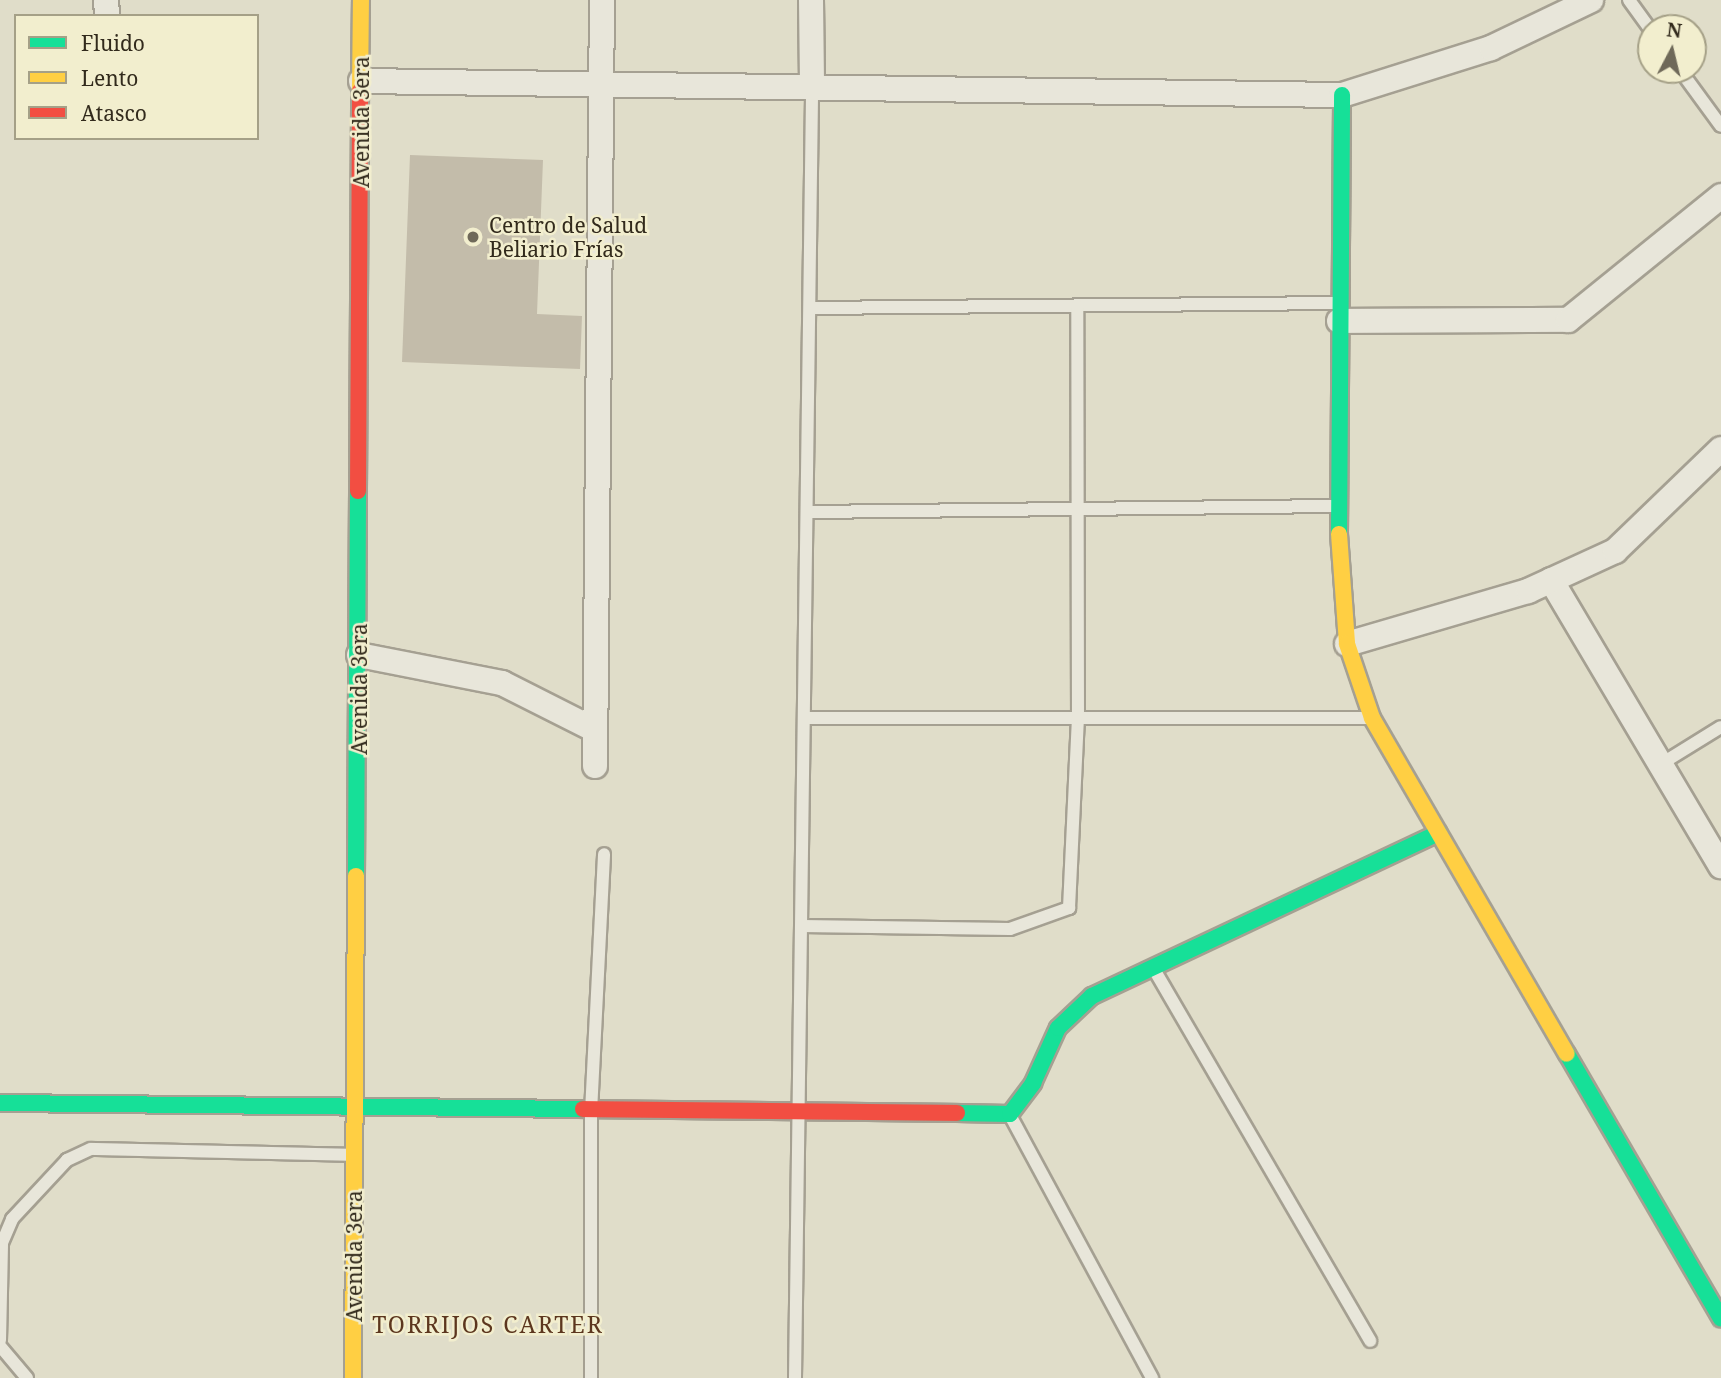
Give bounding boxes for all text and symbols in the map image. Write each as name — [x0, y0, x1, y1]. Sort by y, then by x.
legend — [14, 14, 259, 140]
north arrow — [1637, 14, 1707, 84]
text: N — [1665, 16, 1683, 44]
text: Fluido — [81, 29, 145, 57]
street label: Avenida 3era — [348, 56, 374, 188]
text: Lento — [81, 64, 138, 92]
text: Atasco — [81, 99, 147, 127]
place label: Centro de Salud Beliario Frías — [489, 212, 647, 262]
marker: Centro de Salud Beliario Frías — [463, 227, 483, 247]
street label: Avenida 3era — [346, 623, 372, 755]
street label: Avenida 3era — [341, 1190, 367, 1322]
district label: TORRIJOS CARTER — [374, 1310, 602, 1338]

